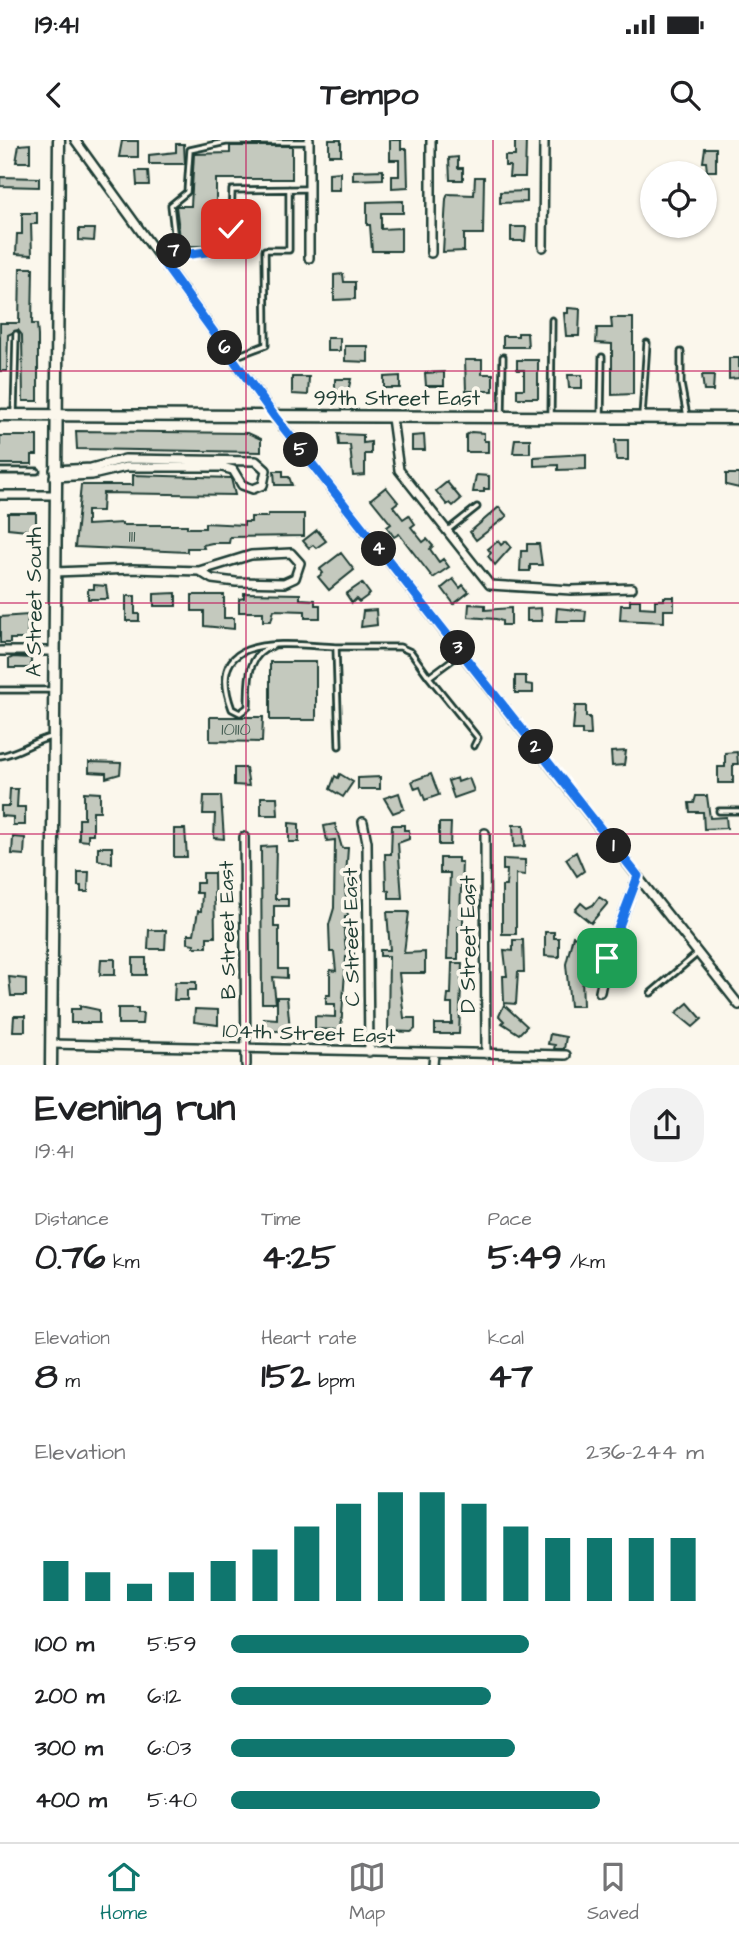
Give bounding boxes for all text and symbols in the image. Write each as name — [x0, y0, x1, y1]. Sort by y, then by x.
text: 19:41 — [35, 7, 79, 43]
text: Tempo — [321, 72, 418, 117]
icon: back — [35, 76, 73, 114]
icon: search — [666, 76, 704, 114]
map controls — [640, 161, 717, 238]
button: locate — [640, 161, 717, 238]
pin — [201, 199, 261, 259]
icon: check — [212, 210, 250, 248]
pin: 7 — [156, 234, 192, 268]
text: 7 — [168, 237, 179, 264]
pin: 6 — [208, 330, 243, 366]
text: 6 — [219, 334, 230, 361]
street label: 99th Street East — [314, 384, 481, 413]
pin: 5 — [284, 432, 318, 468]
text: 5 — [294, 436, 307, 463]
house number: 111 — [129, 524, 135, 549]
street label: A Street South — [20, 526, 49, 677]
pin: 4 — [362, 532, 396, 566]
text: 4 — [372, 535, 385, 562]
pin: 3 — [440, 630, 476, 666]
text: 3 — [453, 634, 462, 661]
house number: 10110 — [221, 717, 251, 742]
pin: 2 — [518, 730, 554, 764]
text: 2 — [530, 733, 541, 760]
pin: 1 — [596, 828, 632, 864]
text: 1 — [612, 832, 615, 859]
street label: B Street East — [212, 860, 243, 1000]
street label: C Street East — [336, 867, 367, 1007]
street label: D Street East — [454, 875, 483, 1013]
pin — [577, 928, 637, 988]
icon: arrive — [588, 939, 626, 977]
street label: 104th Street East — [222, 1016, 396, 1051]
text: Evening run — [35, 1083, 236, 1135]
button: share — [630, 1088, 704, 1162]
text: 19:41 — [35, 1135, 73, 1167]
text: Distance — [35, 1206, 109, 1233]
text: Time — [261, 1206, 301, 1233]
text: Pace — [488, 1206, 532, 1233]
text: 0.76 — [35, 1233, 105, 1282]
text: 4:25 — [261, 1233, 336, 1282]
text: 5:49 — [488, 1233, 562, 1282]
text: km — [105, 1249, 140, 1276]
text: /km — [562, 1249, 605, 1276]
text: Elevation — [35, 1325, 110, 1352]
text: Heart rate — [261, 1325, 357, 1352]
text: kcal — [488, 1325, 524, 1352]
text: 8 — [35, 1352, 58, 1401]
text: 152 — [261, 1352, 311, 1401]
text: 47 — [488, 1352, 533, 1401]
text: m — [58, 1368, 80, 1395]
text: bpm — [311, 1368, 354, 1395]
text: Elevation — [35, 1436, 126, 1468]
text: 236–244 m — [586, 1436, 704, 1468]
text: 100 m — [35, 1628, 94, 1660]
text: 5:59 — [147, 1628, 197, 1660]
text: 200 m — [35, 1680, 104, 1712]
text: 6:12 — [147, 1680, 181, 1712]
text: 300 m — [35, 1732, 103, 1764]
text: 6:03 — [147, 1732, 191, 1764]
text: 400 m — [35, 1784, 107, 1816]
text: 5:40 — [147, 1784, 197, 1816]
tab: Home — [100, 1858, 148, 1927]
tab: Map — [348, 1858, 386, 1927]
tab: Saved — [587, 1858, 639, 1927]

